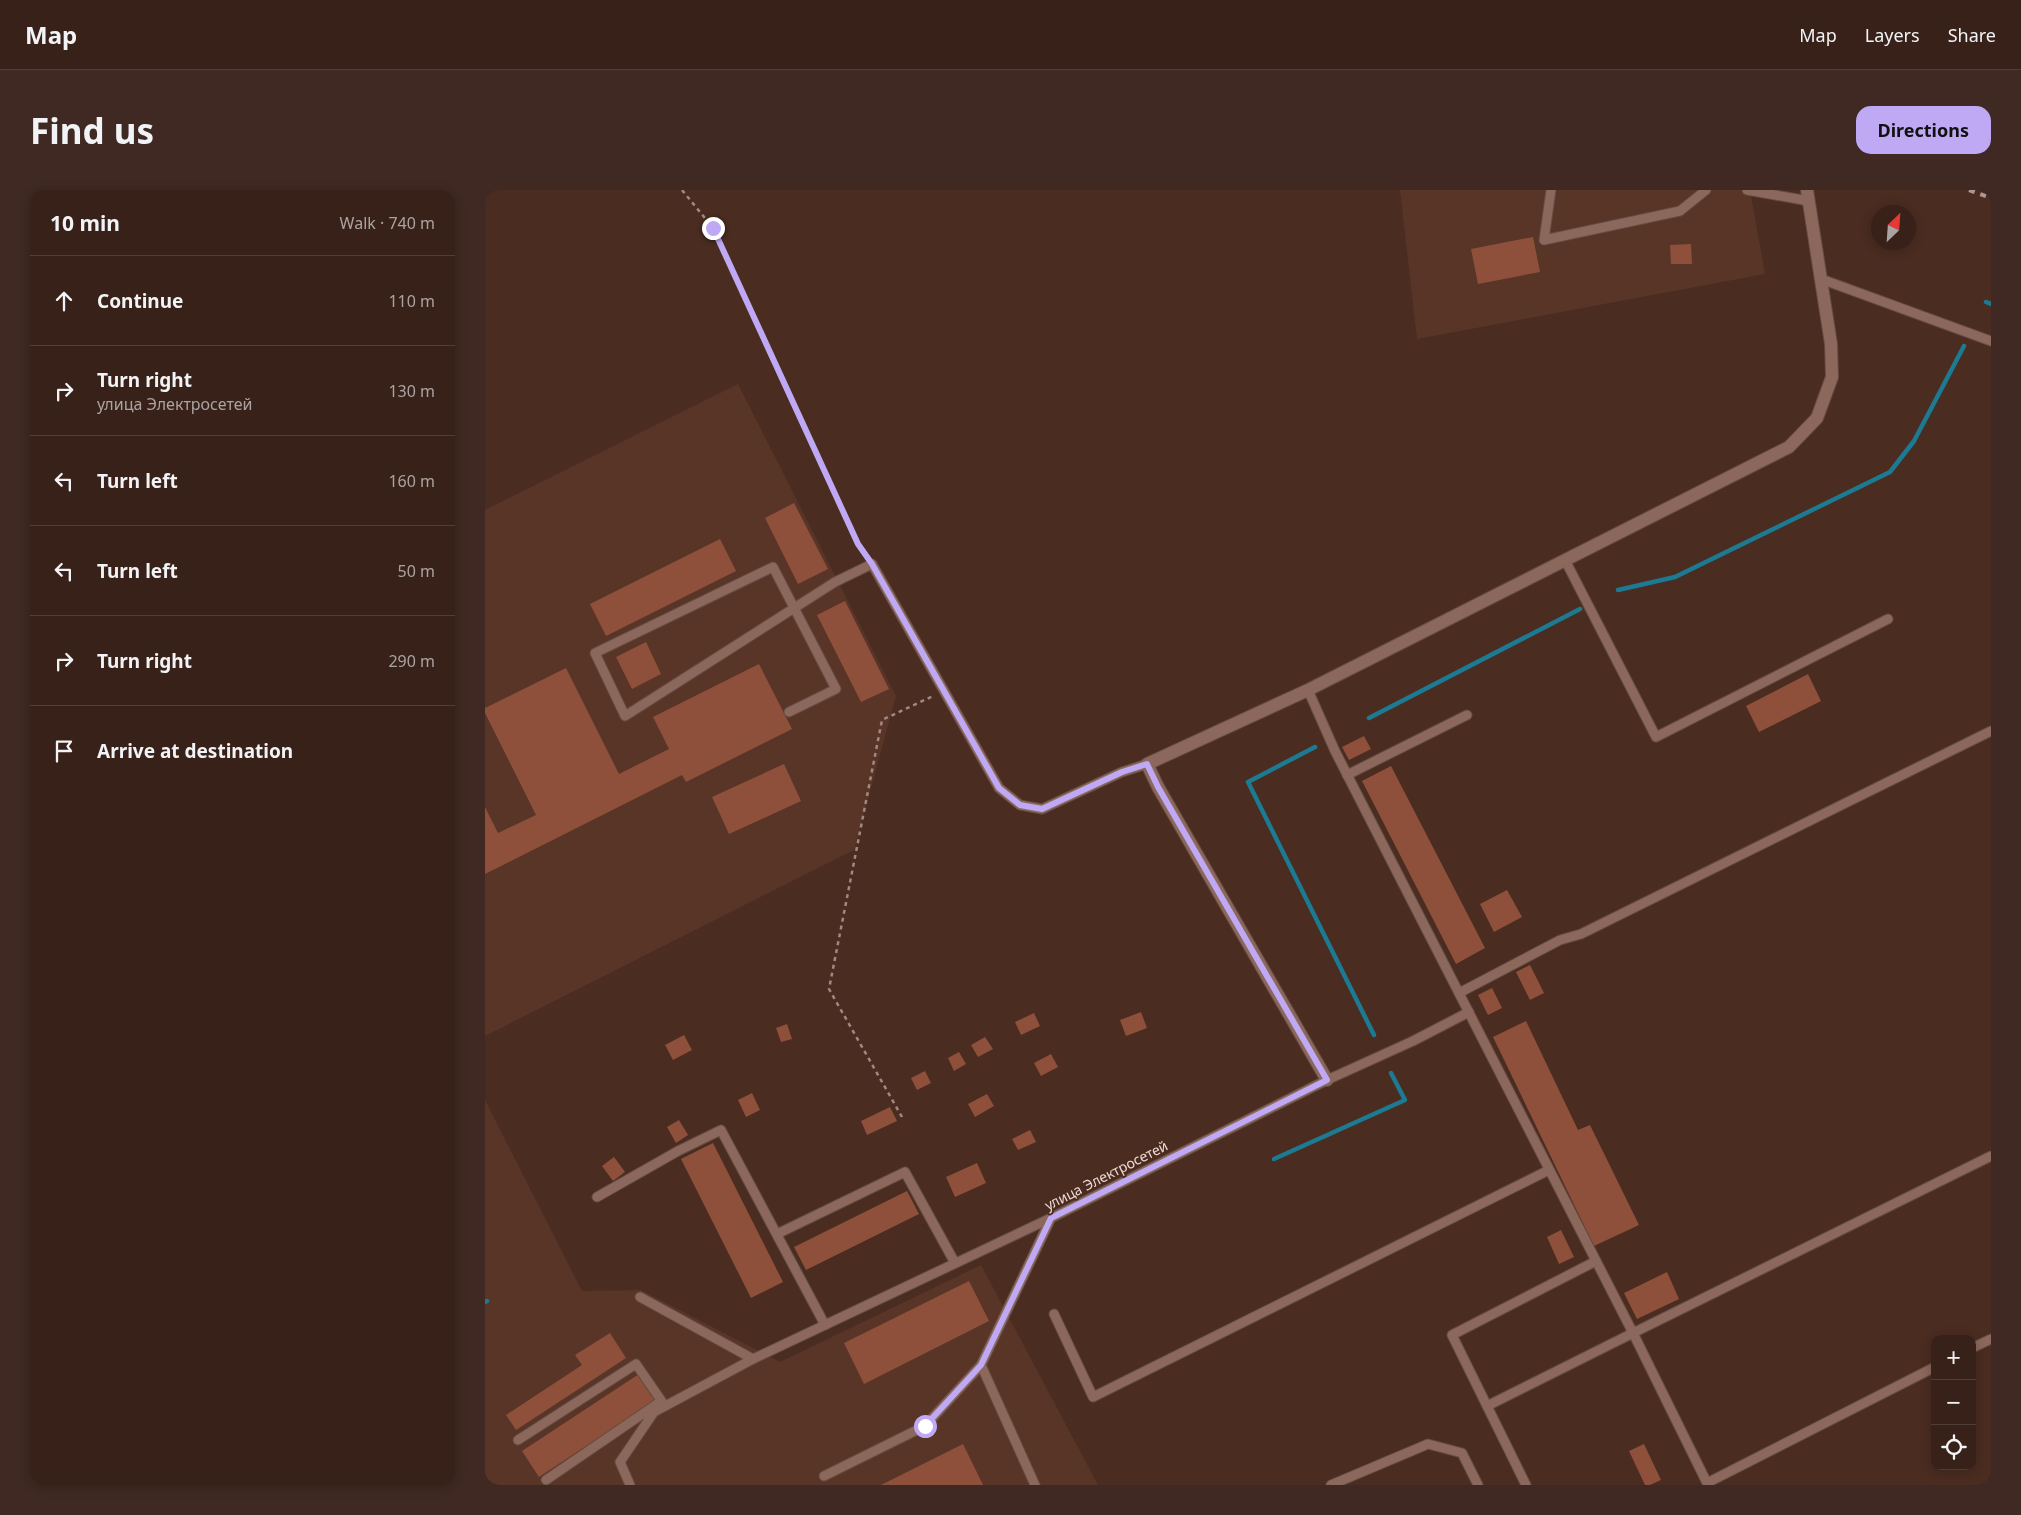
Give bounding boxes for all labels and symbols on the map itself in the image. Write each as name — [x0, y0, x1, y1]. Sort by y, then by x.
north arrow — [1871, 205, 1916, 250]
route end — [702, 217, 725, 240]
street label: улица Электросетей — [1041, 1136, 1171, 1214]
route start — [914, 1415, 937, 1438]

